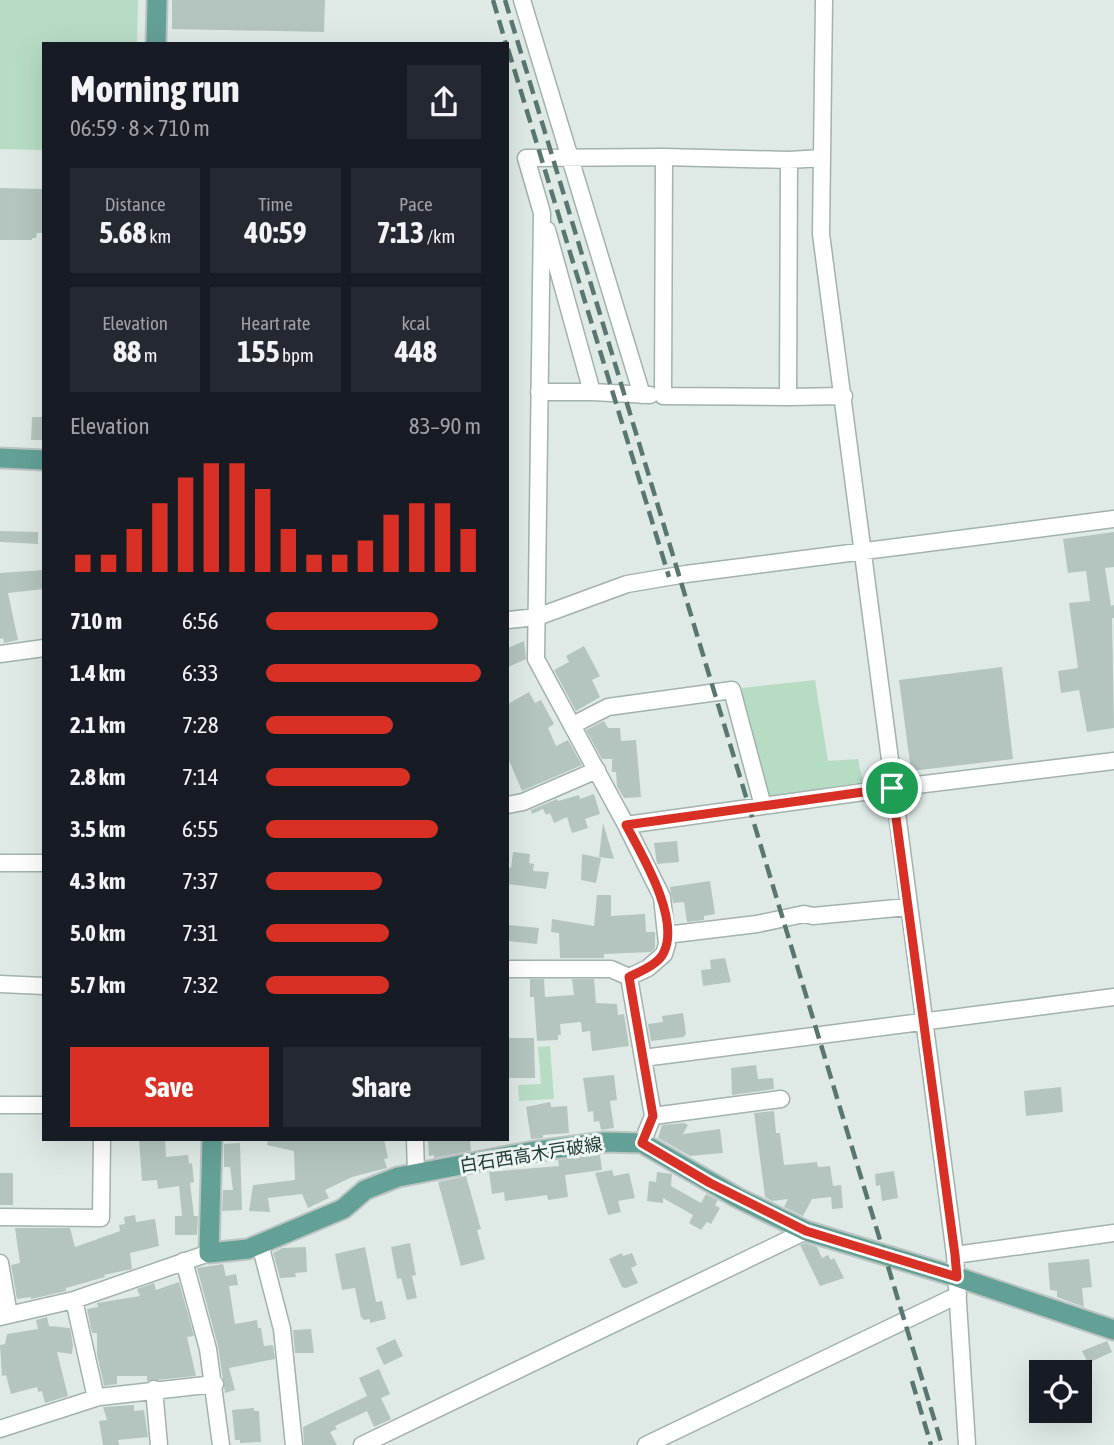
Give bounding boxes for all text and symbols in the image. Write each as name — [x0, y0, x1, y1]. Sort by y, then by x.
button: share — [407, 65, 481, 139]
text: Morning run — [70, 67, 240, 110]
text: 06:59 · 8 × 710 m — [70, 115, 210, 141]
text: Distance — [105, 193, 166, 215]
text: Time — [258, 193, 293, 215]
text: Pace — [399, 193, 433, 215]
text: 5.68 — [99, 215, 147, 249]
text: 40:59 — [244, 215, 307, 249]
text: 7:13 — [376, 215, 424, 249]
text: km — [147, 225, 171, 247]
text: /km — [424, 225, 455, 247]
text: Elevation — [102, 312, 168, 334]
text: Heart rate — [241, 312, 310, 334]
text: kcal — [401, 312, 430, 334]
text: 88 — [113, 334, 141, 368]
text: 155 — [237, 334, 280, 368]
text: 448 — [395, 334, 437, 368]
text: m — [141, 344, 157, 366]
text: bpm — [280, 344, 314, 366]
text: Elevation — [70, 413, 150, 439]
text: 83–90 m — [409, 413, 481, 439]
text: 710 m — [70, 608, 122, 634]
text: 6:56 — [182, 608, 219, 634]
text: 1.4 km — [70, 660, 126, 686]
text: 6:33 — [182, 660, 219, 686]
text: 2.1 km — [70, 712, 126, 738]
text: 7:28 — [182, 712, 219, 738]
pin — [862, 758, 922, 818]
text: 2.8 km — [70, 764, 126, 790]
text: 7:14 — [182, 764, 219, 790]
icon: arrive — [873, 769, 911, 807]
text: 3.5 km — [70, 816, 126, 842]
text: 6:55 — [182, 816, 219, 842]
text: 4.3 km — [70, 868, 126, 894]
text: 7:37 — [182, 868, 219, 894]
text: 5.0 km — [70, 920, 126, 946]
text: 7:31 — [182, 920, 219, 946]
text: 5.7 km — [70, 972, 126, 998]
text: 7:32 — [182, 972, 219, 998]
button: Save — [70, 1047, 269, 1127]
button: Share — [283, 1047, 481, 1127]
street label: 白石西高木戸破線 — [458, 1133, 604, 1176]
map controls — [1029, 1360, 1092, 1423]
button: locate — [1029, 1360, 1092, 1423]

